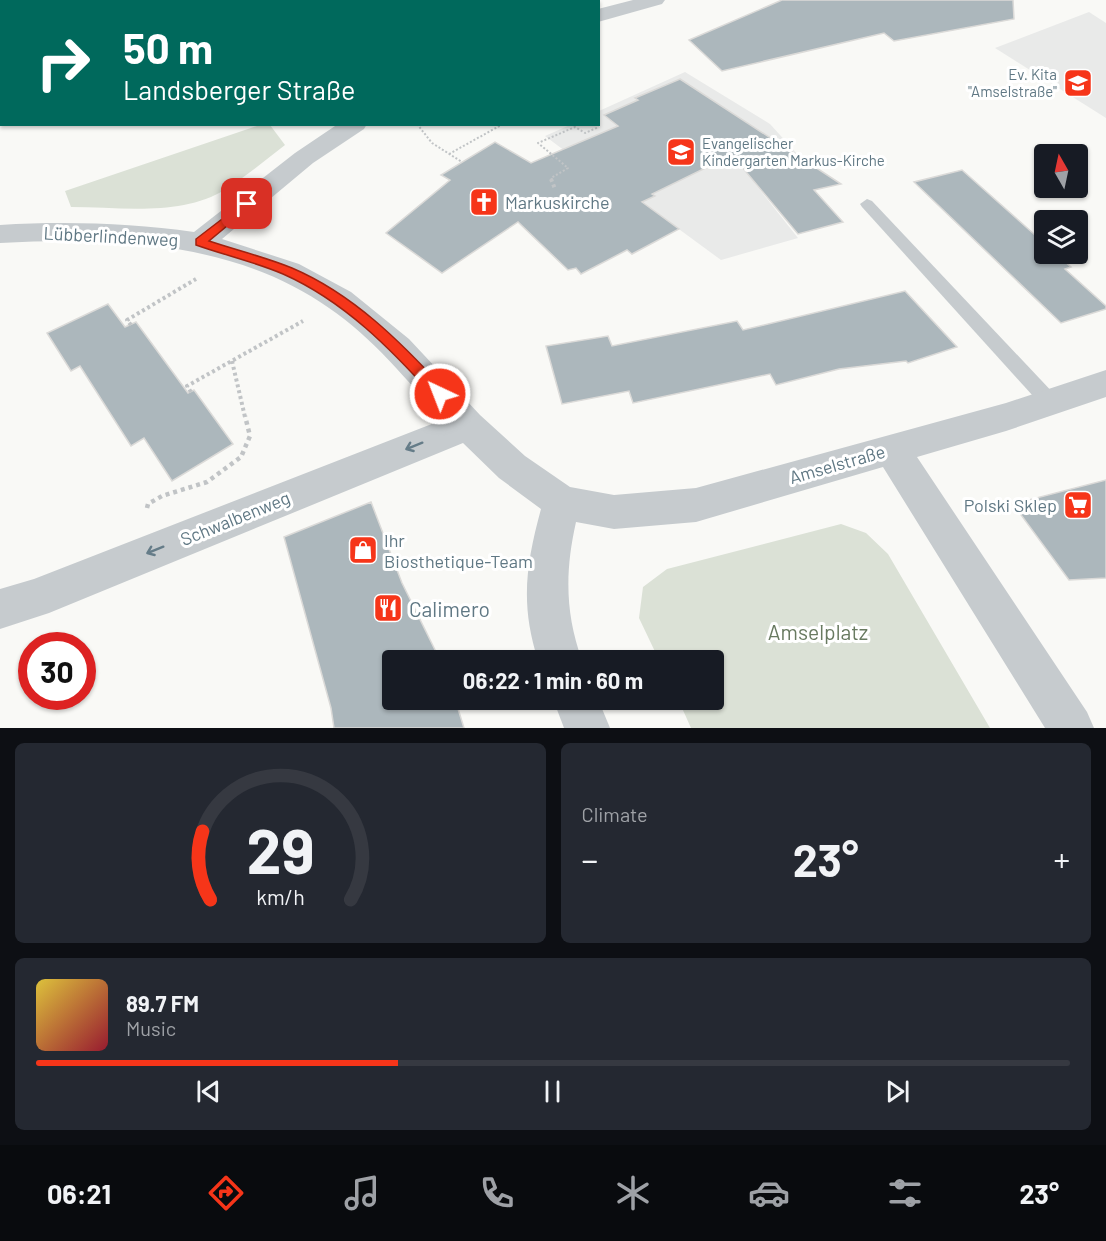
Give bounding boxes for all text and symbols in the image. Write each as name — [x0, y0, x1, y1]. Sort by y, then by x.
text: 50 m — [123, 22, 213, 72]
icon: right — [24, 24, 102, 102]
place label: Ev. Kita "Amselstraße" — [968, 65, 1057, 100]
school or university icon: Ev. Kita "Amselstraße" — [1062, 67, 1094, 99]
text: Landsberger Straße — [123, 73, 355, 105]
place label: Evangelischer Kindergarten Markus-Kirche — [702, 134, 885, 169]
school or university icon: Evangelischer Kindergarten Markus-Kirche — [665, 136, 697, 168]
north arrow — [1034, 144, 1088, 198]
map controls — [1034, 144, 1088, 264]
pin — [221, 178, 272, 229]
church icon: Markuskirche — [468, 186, 500, 218]
icon: arrive — [230, 187, 263, 220]
place label: Markuskirche — [505, 191, 610, 213]
button: layers — [1034, 210, 1088, 264]
street label: Lübberlindenweg — [43, 221, 179, 251]
position arrow — [408, 362, 472, 426]
street label: Amselstraße — [787, 440, 887, 488]
one-way arrow — [405, 441, 424, 452]
street label: Schwalbenweg — [177, 486, 293, 550]
supermarket icon: Polski Sklep — [1062, 489, 1094, 521]
place label: Polski Sklep — [964, 494, 1057, 516]
place label: Ihr Biosthetique-Team — [384, 529, 533, 572]
shop icon: Ihr Biosthetique-Team — [347, 534, 379, 566]
one-way arrow — [146, 545, 165, 556]
restaurant icon: Calimero — [372, 592, 404, 624]
place label: Calimero — [409, 596, 490, 621]
park label: Amselplatz — [768, 619, 868, 644]
speed limit sign: 30 — [18, 632, 96, 710]
text: 06:22 · 1 min · 60 m — [463, 667, 643, 693]
text: Climate — [582, 802, 648, 826]
text: 29 — [246, 812, 314, 886]
text: 23° — [793, 832, 859, 886]
text: − — [582, 839, 598, 879]
text: + — [1053, 839, 1070, 879]
text: km/h — [256, 884, 305, 909]
text: 89.7 FM — [126, 990, 199, 1016]
text: Music — [126, 1016, 176, 1040]
icon: previous — [192, 1075, 225, 1108]
icon: pause — [536, 1075, 569, 1108]
icon: next — [881, 1075, 914, 1108]
icon: directions — [205, 1172, 247, 1214]
icon: music — [341, 1172, 383, 1214]
icon: phone — [476, 1172, 518, 1214]
icon: climate — [612, 1172, 654, 1214]
icon: car — [748, 1172, 790, 1214]
icon: filters — [884, 1172, 926, 1214]
text: 06:21 — [47, 1177, 111, 1209]
text: 23° — [1020, 1177, 1059, 1209]

